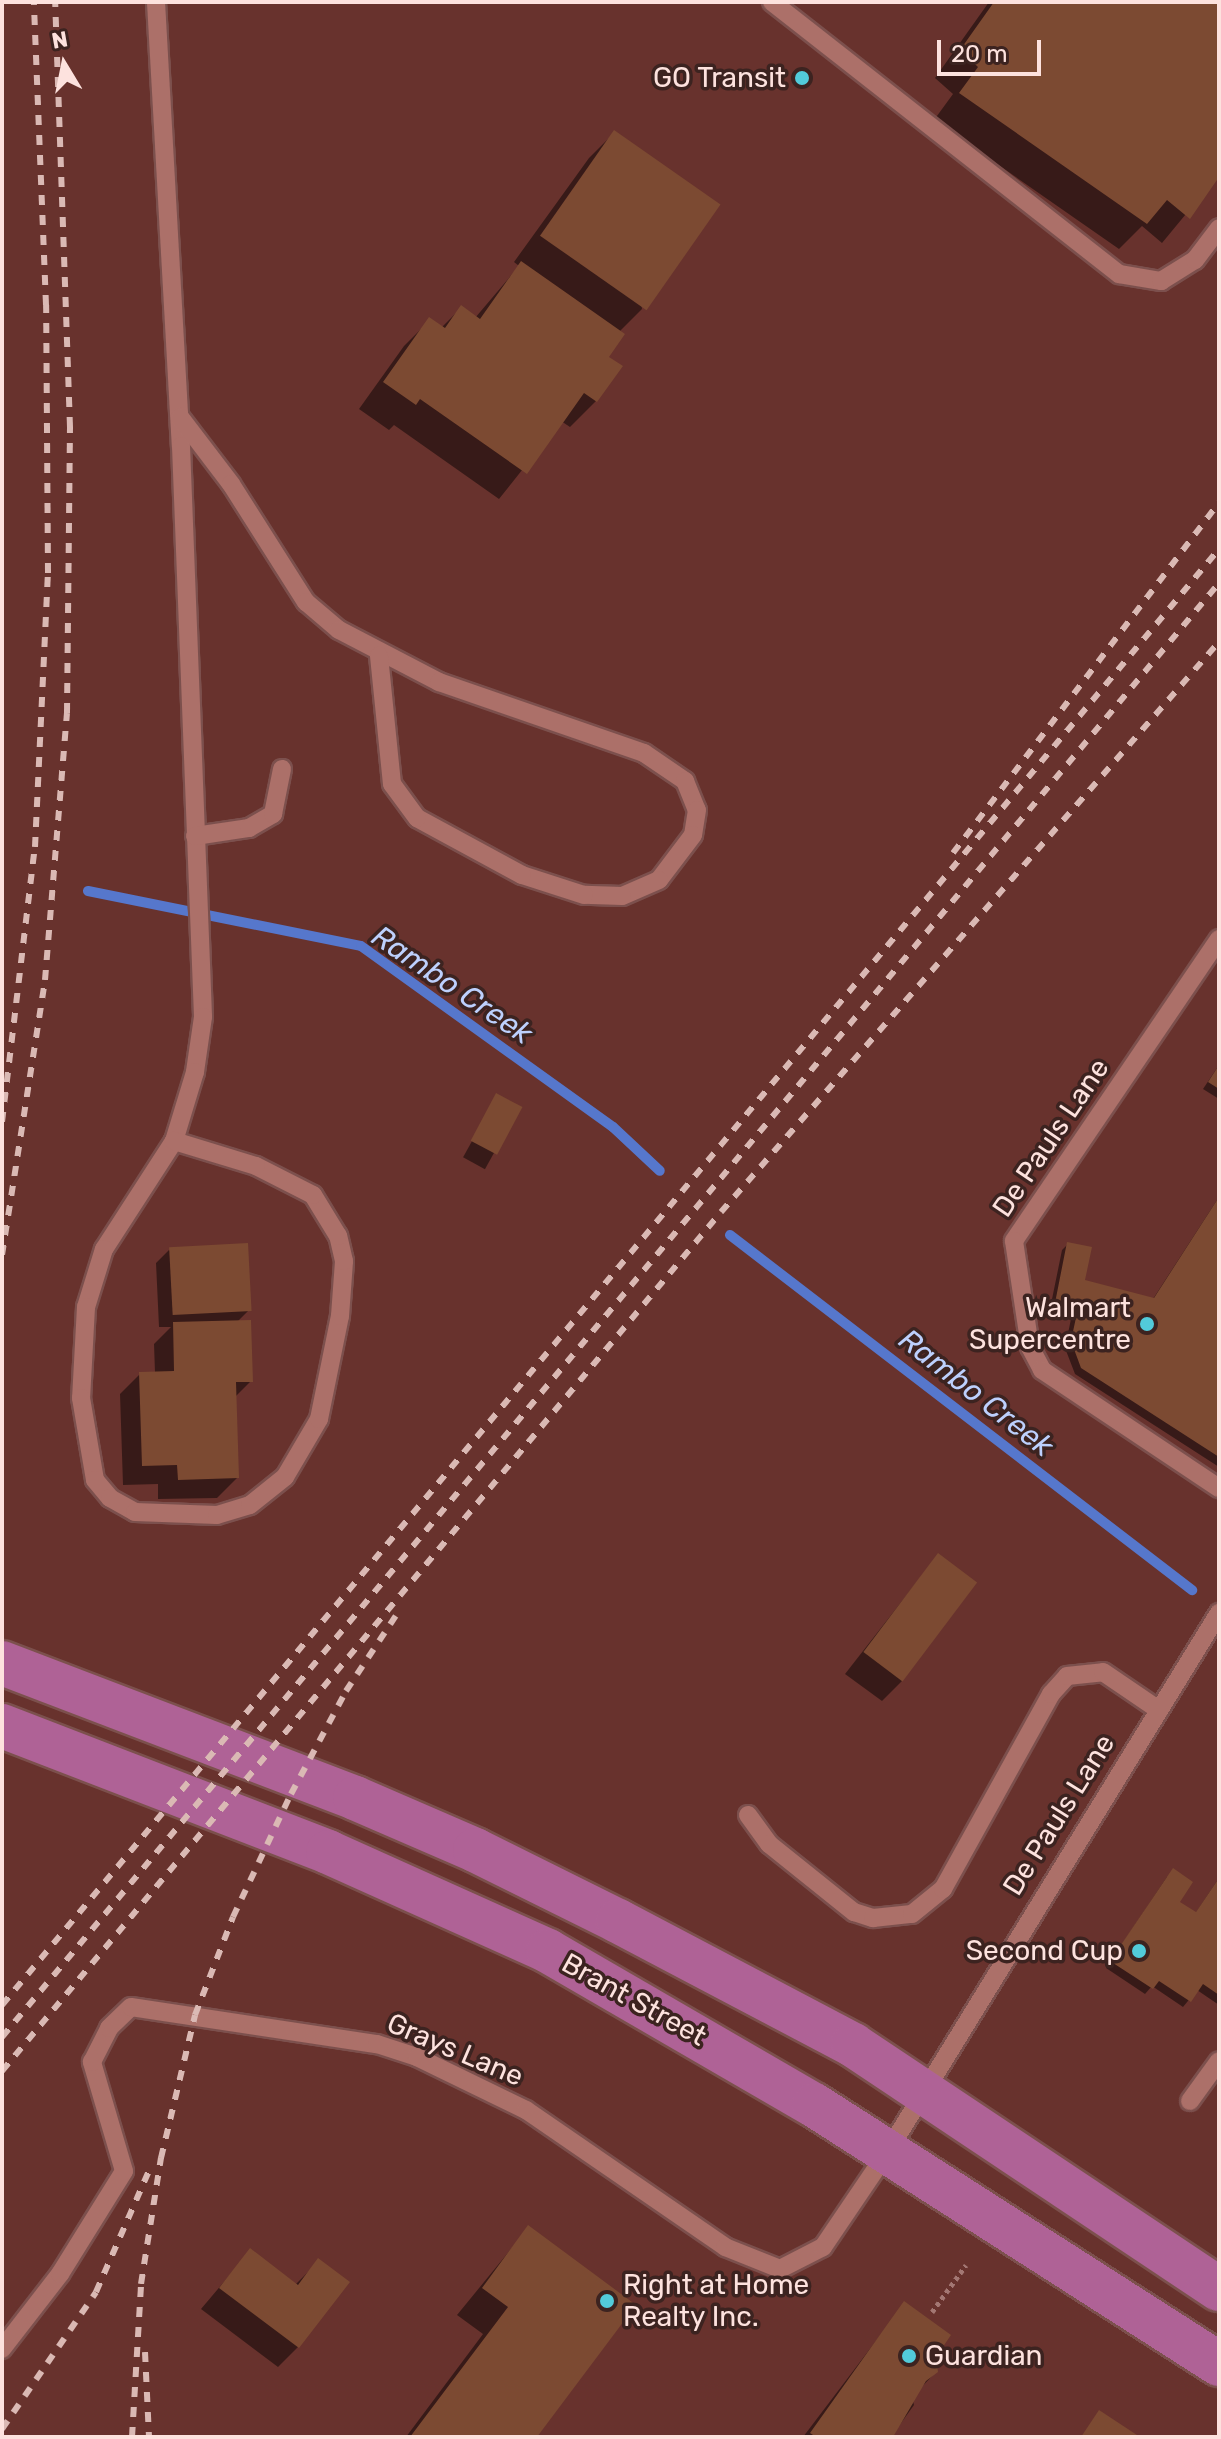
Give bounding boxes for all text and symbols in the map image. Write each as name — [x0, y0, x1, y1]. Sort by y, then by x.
north arrow — [24, 24, 104, 104]
scale bar — [941, 24, 1045, 74]
text: N — [50, 25, 70, 55]
text: 20 m — [951, 40, 1008, 68]
place label: GO Transit — [652, 61, 786, 95]
marker: GO Transit — [793, 69, 811, 87]
water label: Rambo Creek — [365, 918, 539, 1052]
street label: De Pauls Lane — [986, 1052, 1116, 1224]
place label: Walmart Supercentre — [969, 1291, 1131, 1357]
marker: Walmart Supercentre — [1138, 1315, 1156, 1333]
water label: Rambo Creek — [891, 1321, 1061, 1465]
street label: De Pauls Lane — [996, 1728, 1122, 1902]
place label: Second Cup — [966, 1934, 1123, 1968]
marker: Second Cup — [1130, 1942, 1148, 1960]
street label: Brant Street — [556, 1946, 712, 2054]
street label: Grays Lane — [382, 2006, 528, 2094]
place label: Right at Home Realty Inc. — [623, 2268, 809, 2334]
marker: Right at Home Realty Inc. — [598, 2292, 616, 2310]
place label: Guardian — [925, 2339, 1043, 2373]
marker: Guardian — [900, 2347, 918, 2365]

